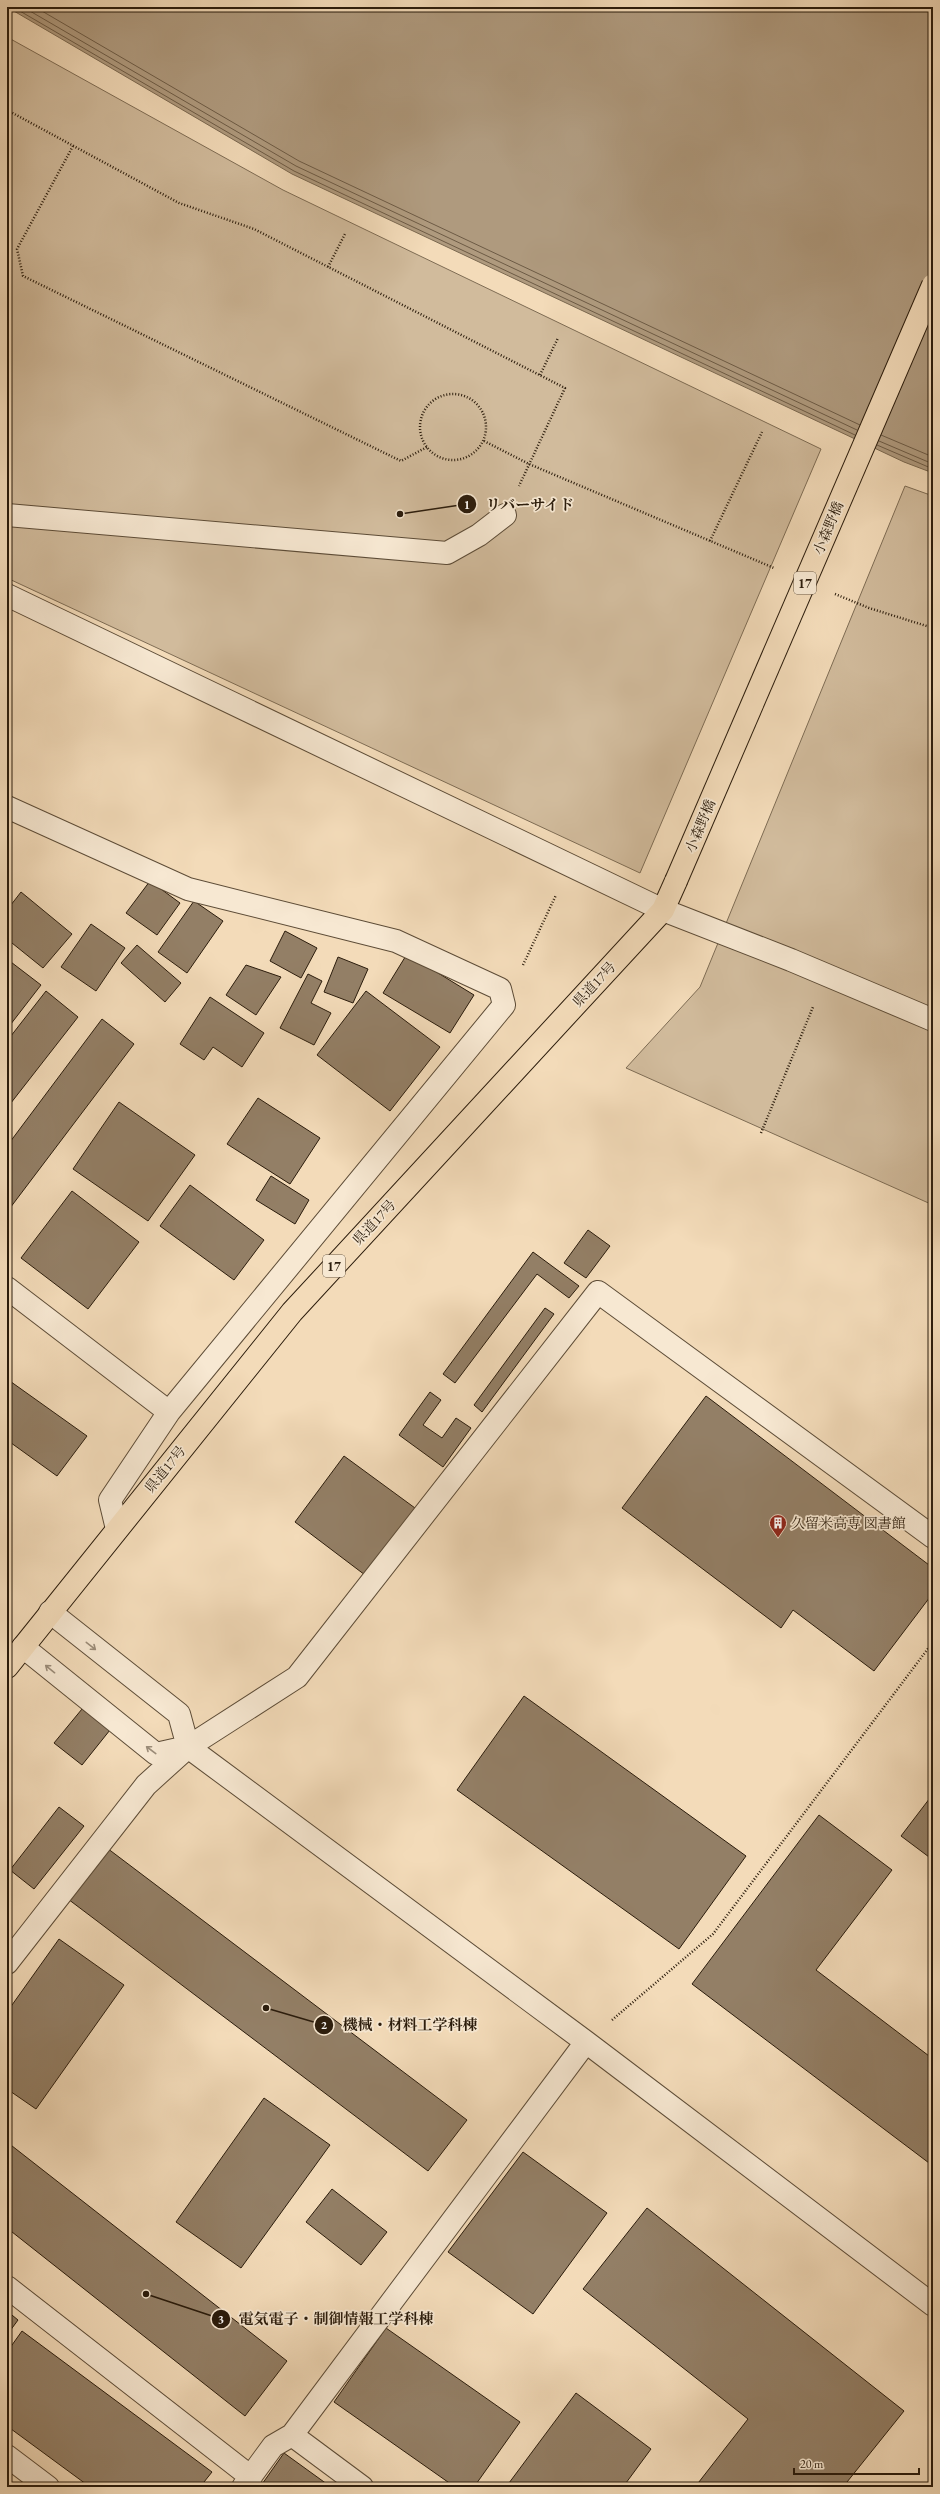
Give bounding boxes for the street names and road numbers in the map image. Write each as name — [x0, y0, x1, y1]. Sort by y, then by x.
street label: 小森野橋 — [809, 499, 847, 557]
road number: 17 — [794, 572, 816, 594]
street label: 小森野橋 — [681, 797, 719, 855]
street label: 県道17号 — [569, 958, 619, 1010]
street label: 県道17号 — [349, 1196, 399, 1248]
road number: 17 — [323, 1255, 345, 1277]
street label: 県道17号 — [141, 1442, 189, 1496]

